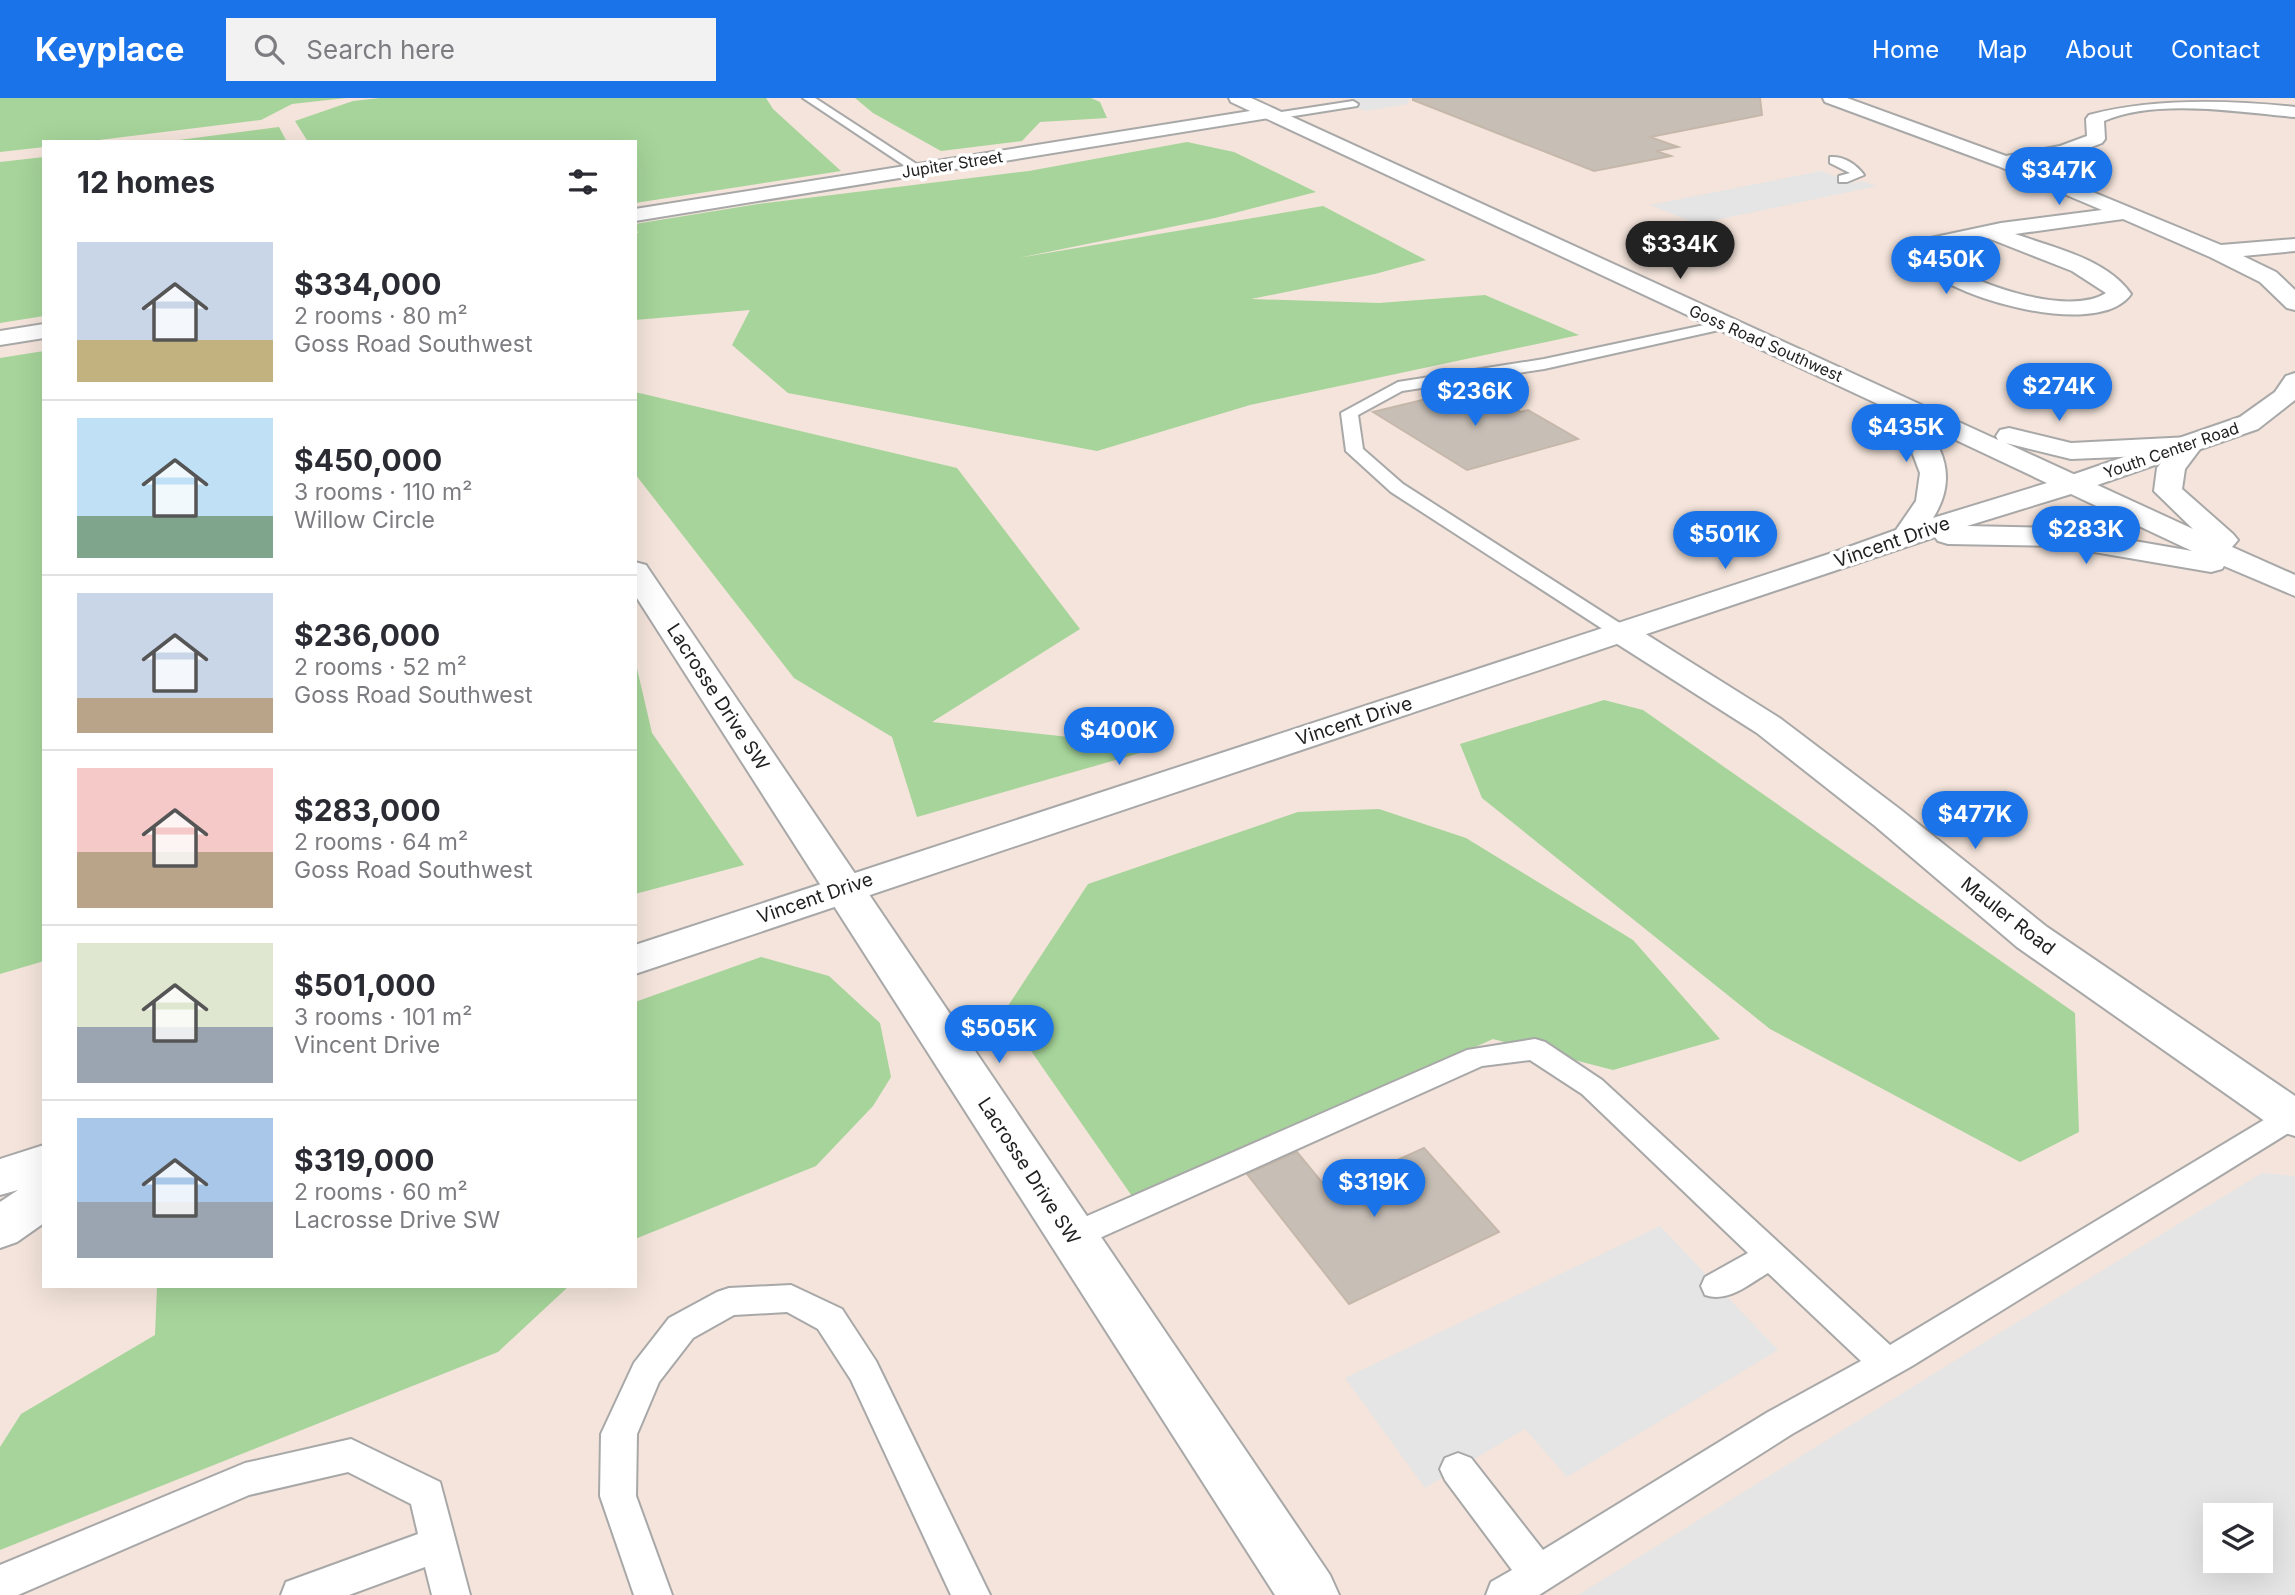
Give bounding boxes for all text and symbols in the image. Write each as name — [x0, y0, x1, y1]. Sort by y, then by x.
search box — [226, 18, 716, 81]
text: Keyplace — [35, 29, 184, 69]
icon: search — [250, 30, 288, 68]
text: Search here — [306, 34, 455, 65]
text: Home — [1872, 35, 1939, 64]
text: Map — [1977, 35, 2027, 64]
text: About — [2065, 35, 2133, 64]
text: Contact — [2171, 35, 2260, 64]
street label: Jupiter Street — [900, 146, 1004, 182]
pin: $347K — [2010, 148, 2108, 207]
text: $347K — [2021, 156, 2097, 184]
icon: filters — [564, 163, 602, 201]
text: 12 homes — [77, 164, 215, 200]
pin: $334K — [1631, 222, 1729, 281]
text: $334K — [1642, 230, 1718, 258]
pin: $450K — [1897, 236, 1995, 296]
text: $450K — [1907, 245, 1985, 273]
text: $334,000 — [294, 266, 441, 302]
icon: home — [133, 270, 217, 354]
street label: Goss Road Southwest — [1686, 300, 1846, 386]
text: 2 rooms · 80 m² — [294, 302, 468, 330]
text: Goss Road Southwest — [294, 330, 532, 358]
pin: $274K — [2010, 364, 2108, 423]
pin: $236K — [1426, 368, 1524, 428]
text: $274K — [2022, 372, 2096, 400]
text: $236K — [1437, 377, 1513, 405]
pin: $435K — [1857, 404, 1955, 464]
text: $435K — [1868, 413, 1944, 441]
street label: Youth Center Road — [2101, 417, 2241, 483]
text: $450,000 — [294, 442, 442, 478]
icon: home — [133, 446, 217, 530]
text: 3 rooms · 110 m² — [294, 478, 472, 506]
text: Willow Circle — [294, 506, 435, 534]
pin: $283K — [2037, 506, 2135, 566]
street label: Vincent Drive — [1831, 511, 1953, 573]
pin: $501K — [1676, 512, 1774, 571]
text: $283K — [2048, 515, 2124, 543]
text: $501K — [1689, 520, 1761, 548]
text: $236,000 — [294, 617, 440, 653]
street label: Lacrosse Drive SW — [662, 619, 774, 775]
icon: home — [133, 621, 217, 705]
text: 2 rooms · 52 m² — [294, 653, 467, 681]
text: Goss Road Southwest — [294, 681, 532, 709]
street label: Vincent Drive — [1293, 691, 1415, 751]
pin: $400K — [1070, 708, 1168, 767]
text: $400K — [1080, 716, 1158, 744]
text: $283,000 — [294, 792, 441, 828]
pin: $477K — [1926, 792, 2024, 851]
icon: home — [133, 796, 217, 880]
text: $477K — [1938, 800, 2012, 828]
text: 2 rooms · 64 m² — [294, 828, 468, 856]
text: Goss Road Southwest — [294, 856, 532, 884]
street label: Vincent Drive — [754, 867, 876, 929]
street label: Mauler Road — [1956, 872, 2060, 960]
text: $501,000 — [294, 967, 436, 1003]
icon: home — [133, 971, 217, 1055]
text: 3 rooms · 101 m² — [294, 1003, 472, 1031]
pin: $505K — [950, 1006, 1048, 1065]
text: $505K — [961, 1014, 1037, 1042]
text: Vincent Drive — [294, 1031, 440, 1059]
street label: Lacrosse Drive SW — [973, 1093, 1085, 1249]
text: $319,000 — [294, 1142, 434, 1178]
icon: home — [133, 1146, 217, 1230]
pin: $319K — [1325, 1160, 1423, 1219]
text: $319K — [1338, 1168, 1410, 1196]
text: 2 rooms · 60 m² — [294, 1178, 468, 1206]
text: Lacrosse Drive SW — [294, 1206, 500, 1234]
map controls — [2203, 1503, 2273, 1573]
button: layers — [2203, 1503, 2273, 1573]

